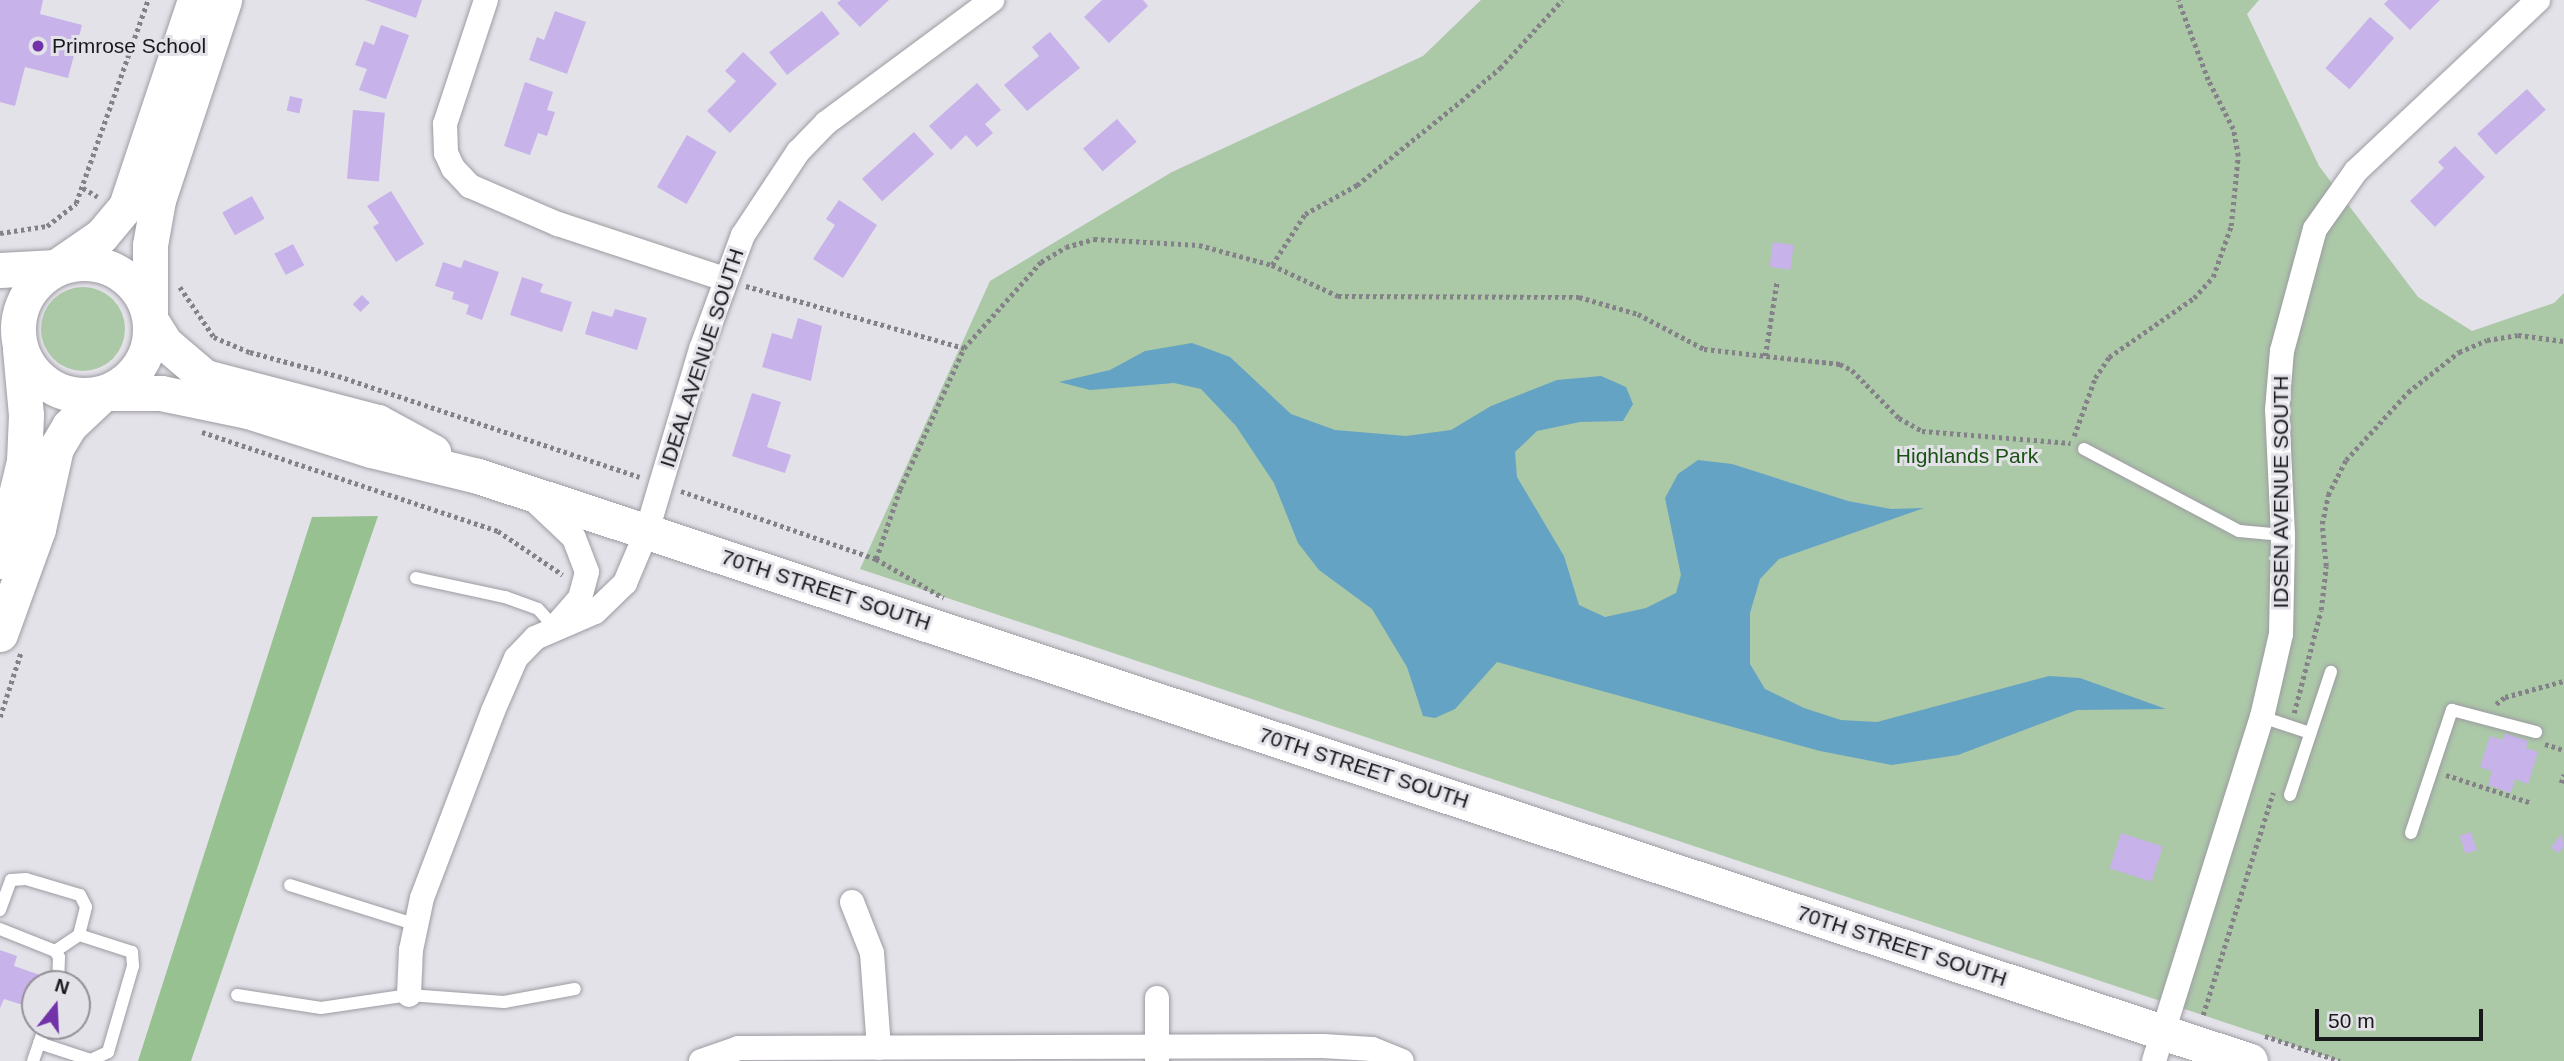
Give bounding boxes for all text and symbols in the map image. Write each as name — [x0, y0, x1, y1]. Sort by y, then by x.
place label: Primrose School — [52, 33, 206, 59]
marker: Primrose School — [30, 38, 46, 54]
street label: IDEAL AVENUE SOUTH — [654, 244, 750, 472]
street label: IDSEN AVENUE SOUTH — [2268, 375, 2294, 609]
park label: Highlands Park — [1896, 443, 2038, 469]
street label: 70TH STREET SOUTH — [718, 544, 934, 636]
street label: 70TH STREET SOUTH — [1256, 722, 1472, 814]
street label: 70TH STREET SOUTH — [1794, 900, 2010, 992]
north arrow — [21, 970, 91, 1040]
text: N — [52, 974, 72, 999]
scale bar — [2319, 995, 2487, 1038]
text: 50 m — [2328, 1009, 2375, 1032]

